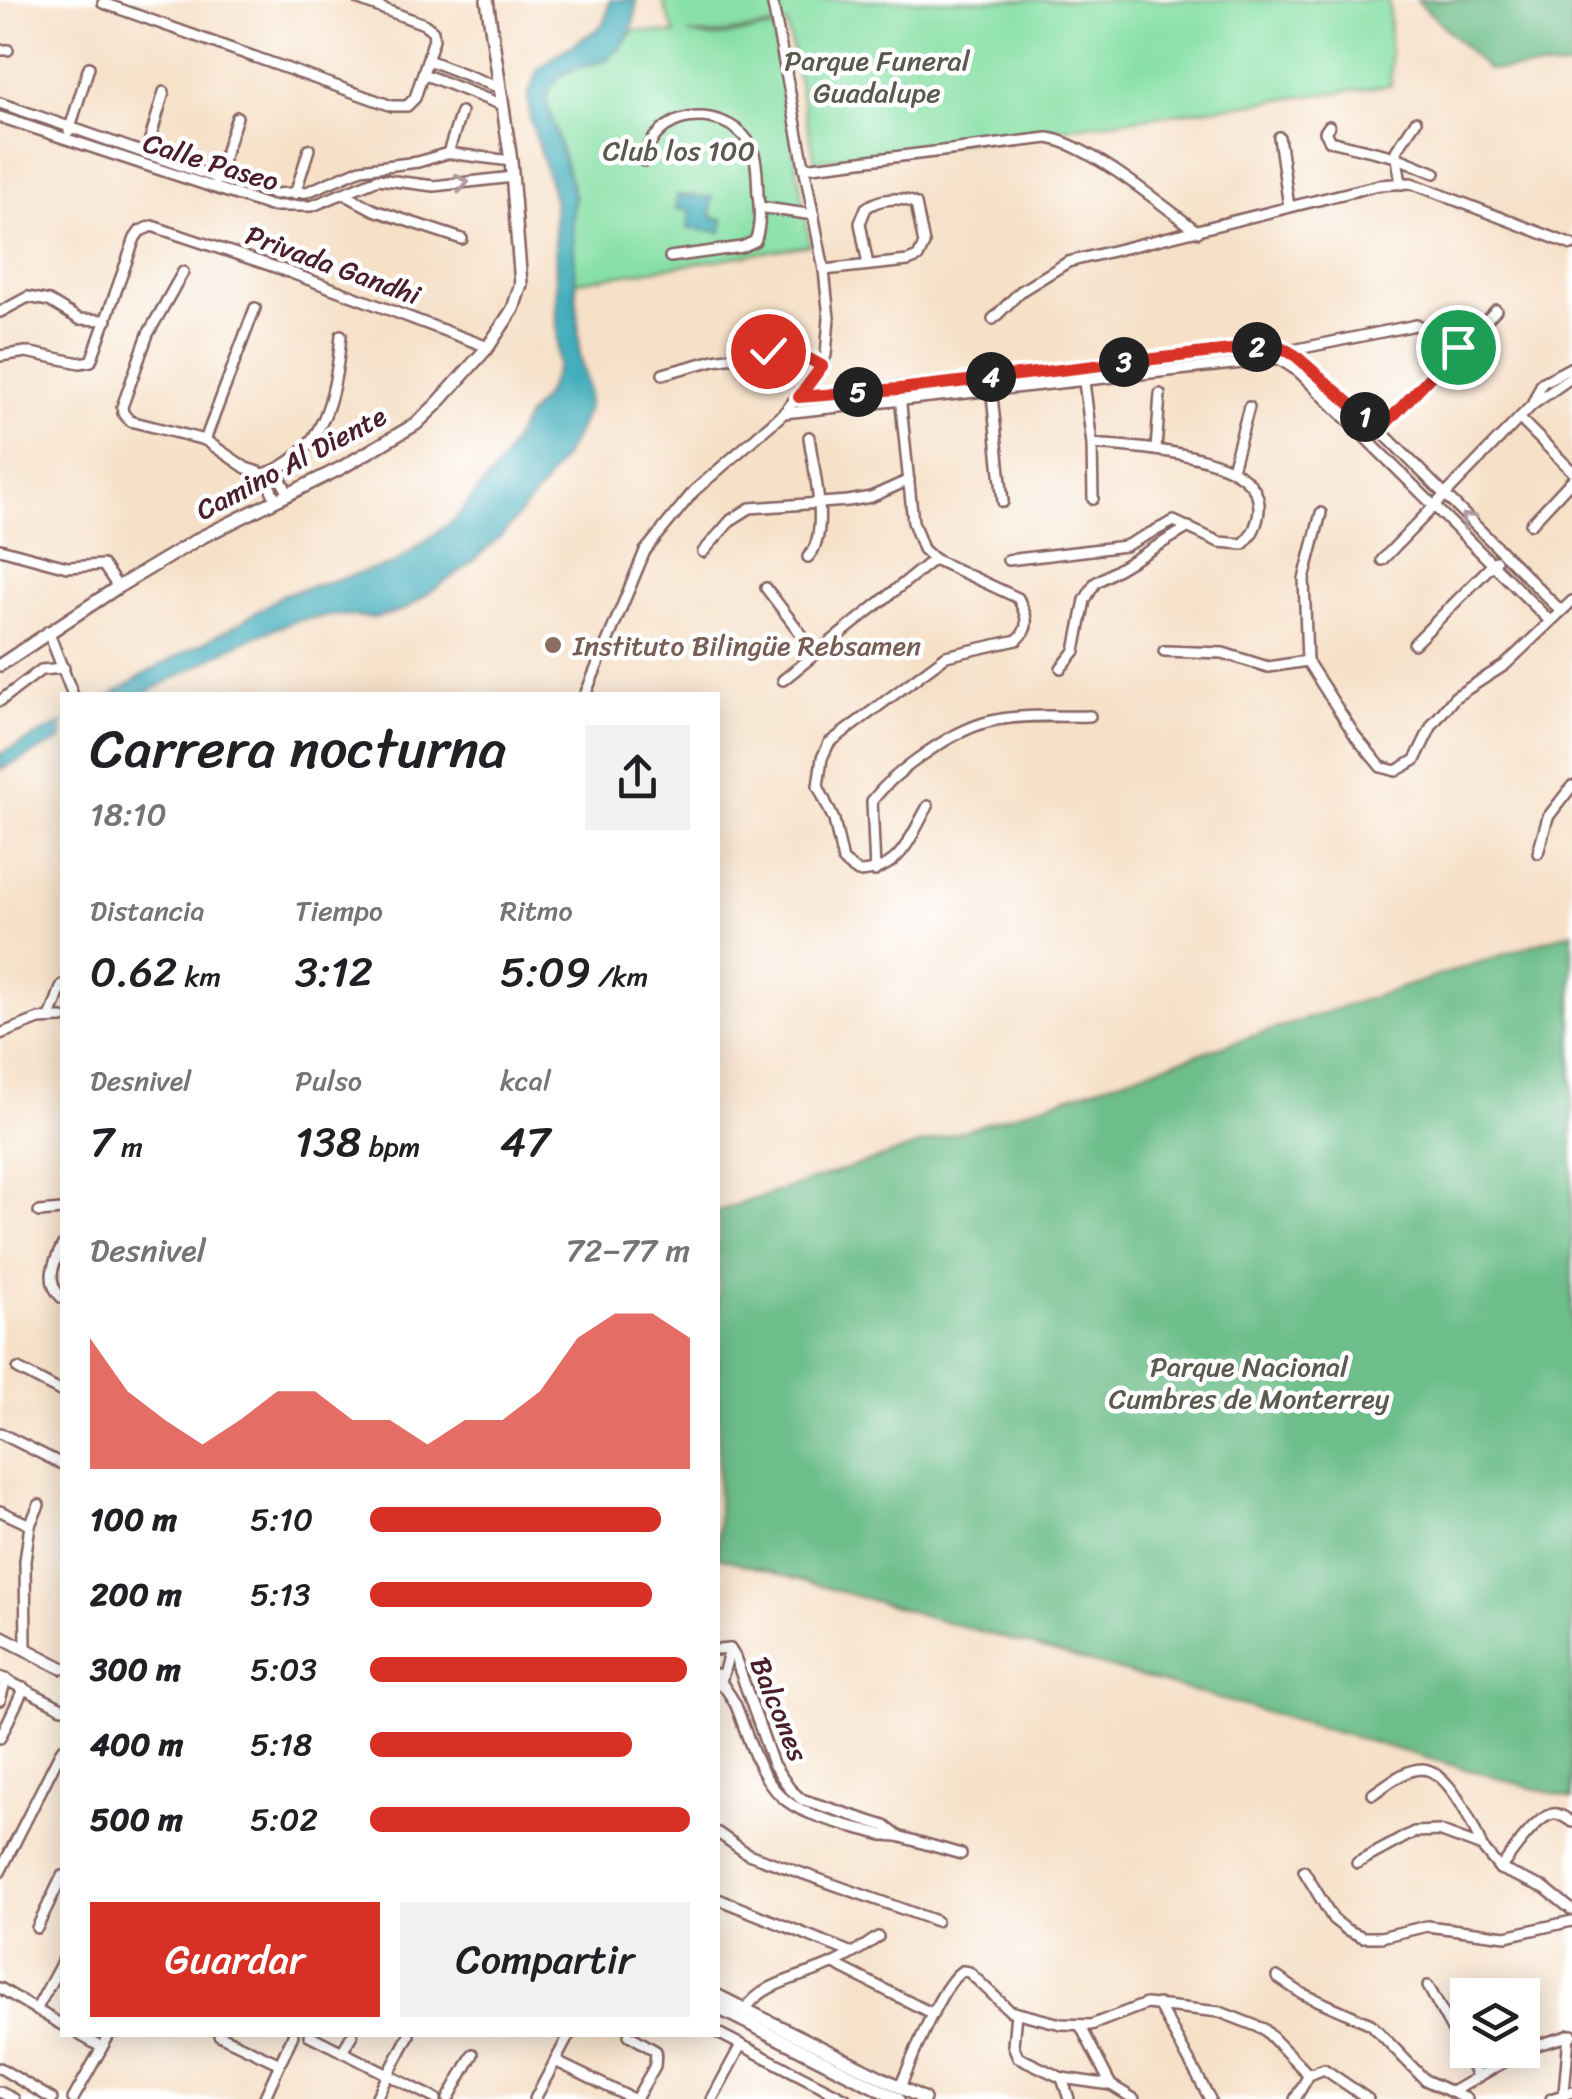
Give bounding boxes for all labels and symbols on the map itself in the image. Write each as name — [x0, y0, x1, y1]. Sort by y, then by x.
park label: Parque Funeral Guadalupe — [784, 36, 971, 117]
street label: Calle Paseo — [137, 118, 285, 206]
park label: Club los 100 — [603, 126, 755, 175]
one-way arrow — [453, 173, 470, 194]
street label: Privada Gandhi — [239, 211, 429, 320]
pin — [1416, 305, 1501, 390]
pin — [726, 309, 811, 394]
pin: 2 — [1232, 322, 1282, 372]
pin: 3 — [1099, 337, 1149, 387]
pin: 4 — [966, 352, 1016, 402]
pin: 5 — [833, 367, 883, 417]
street label: Camino Al Diente — [187, 392, 395, 534]
pin: 1 — [1340, 392, 1390, 442]
one-way arrow — [1460, 512, 1479, 530]
place label: Instituto Bilingüe Rebsamen — [572, 621, 921, 670]
marker: Instituto Bilingüe Rebsamen — [542, 634, 564, 656]
park label: Parque Nacional Cumbres de Monterrey — [1109, 1342, 1390, 1423]
street label: Balcones — [736, 1649, 822, 1769]

